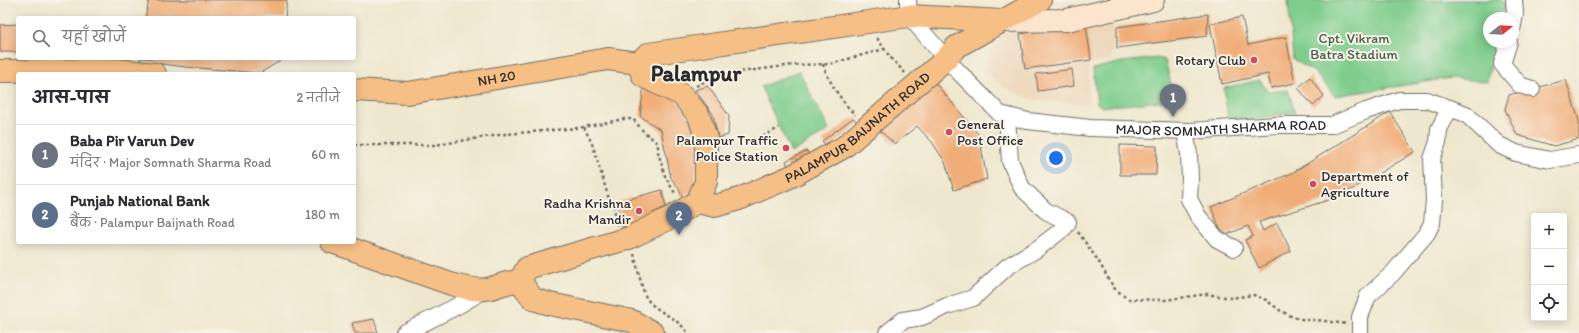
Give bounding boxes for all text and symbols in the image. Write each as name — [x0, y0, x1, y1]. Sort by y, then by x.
north arrow — [1483, 12, 1519, 48]
search box — [16, 16, 356, 60]
icon: search — [30, 27, 52, 49]
text: यहाँ खोजें — [62, 28, 126, 46]
park label: Cpt. Vikram Batra Stadium — [1310, 30, 1398, 63]
place label: Rotary Club — [1175, 52, 1246, 69]
marker: Rotary Club — [1249, 55, 1259, 65]
district label: Palampur — [651, 60, 743, 87]
street label: NH 20 — [476, 67, 517, 90]
street label: PALAMPUR BAIJNATH ROAD — [782, 68, 934, 187]
pin: 1 — [1160, 84, 1186, 117]
text: आस-पास — [32, 87, 110, 107]
text: 2 नतीजे — [297, 90, 340, 105]
place label: General Post Office — [957, 116, 1024, 149]
street label: MAJOR SOMNATH SHARMA ROAD — [1115, 117, 1326, 140]
marker: General Post Office — [944, 127, 954, 137]
text: Baba Pir Varun Dev — [70, 132, 194, 150]
place label: Palampur Traffic Police Station — [676, 132, 779, 165]
marker: Palampur Traffic Police Station — [781, 143, 791, 153]
text: 1 — [42, 147, 48, 162]
text: 60 m — [311, 147, 340, 162]
your location — [1046, 148, 1066, 168]
text: मंदिर · Major Somnath Sharma Road — [70, 155, 272, 170]
place label: Department of Agriculture — [1321, 168, 1409, 201]
marker: Department of Agriculture — [1308, 179, 1318, 189]
text: Punjab National Bank — [70, 192, 210, 210]
place label: Radha Krishna Mandir — [544, 195, 632, 228]
pin: 2 — [666, 202, 692, 235]
marker: Radha Krishna Mandir — [634, 206, 644, 216]
text: 2 — [42, 207, 48, 222]
text: 180 m — [305, 207, 340, 222]
map controls — [1531, 213, 1567, 321]
button: + — [1531, 213, 1567, 249]
text: बैंक · Palampur Baijnath Road — [70, 215, 235, 230]
button: − — [1531, 249, 1567, 285]
button: locate — [1531, 285, 1567, 321]

